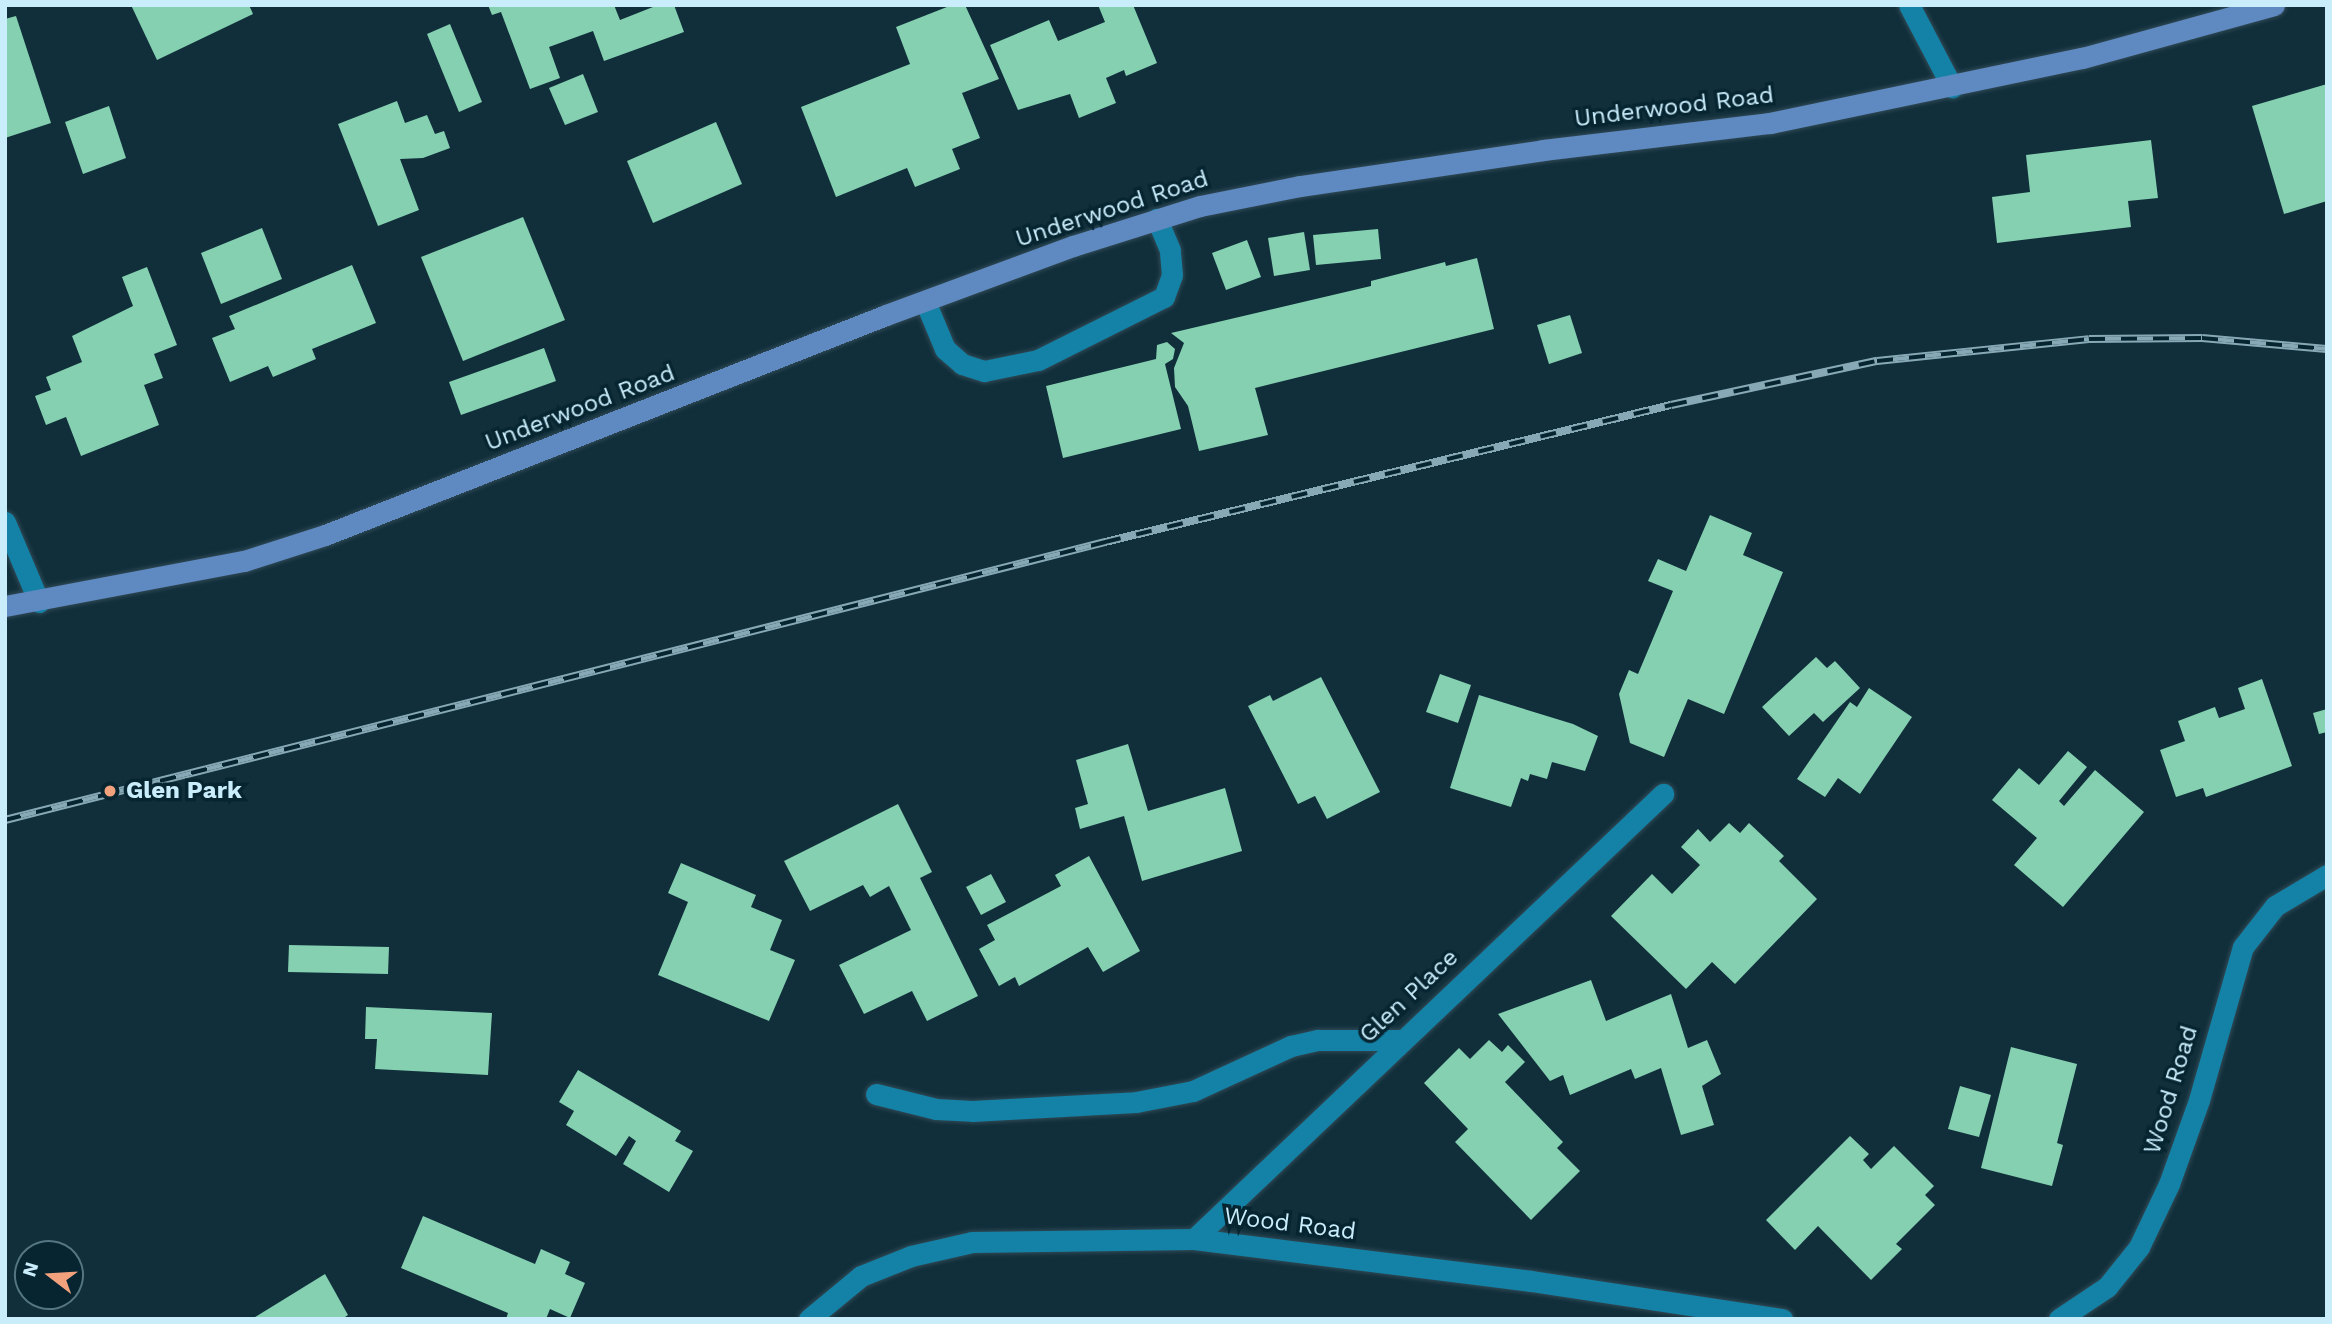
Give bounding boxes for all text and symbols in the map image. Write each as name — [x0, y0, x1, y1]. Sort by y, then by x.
street label: Underwood Road — [1573, 80, 1775, 134]
street label: Underwood Road — [1012, 164, 1212, 254]
street label: Underwood Road — [481, 359, 679, 457]
place label: Glen Park — [126, 777, 242, 805]
marker: Glen Park — [100, 781, 120, 801]
street label: Glen Place — [1354, 943, 1464, 1049]
street label: Wood Road — [2138, 1022, 2204, 1158]
street label: Wood Road — [1222, 1202, 1358, 1246]
north arrow — [14, 1240, 84, 1310]
text: N — [17, 1259, 43, 1279]

